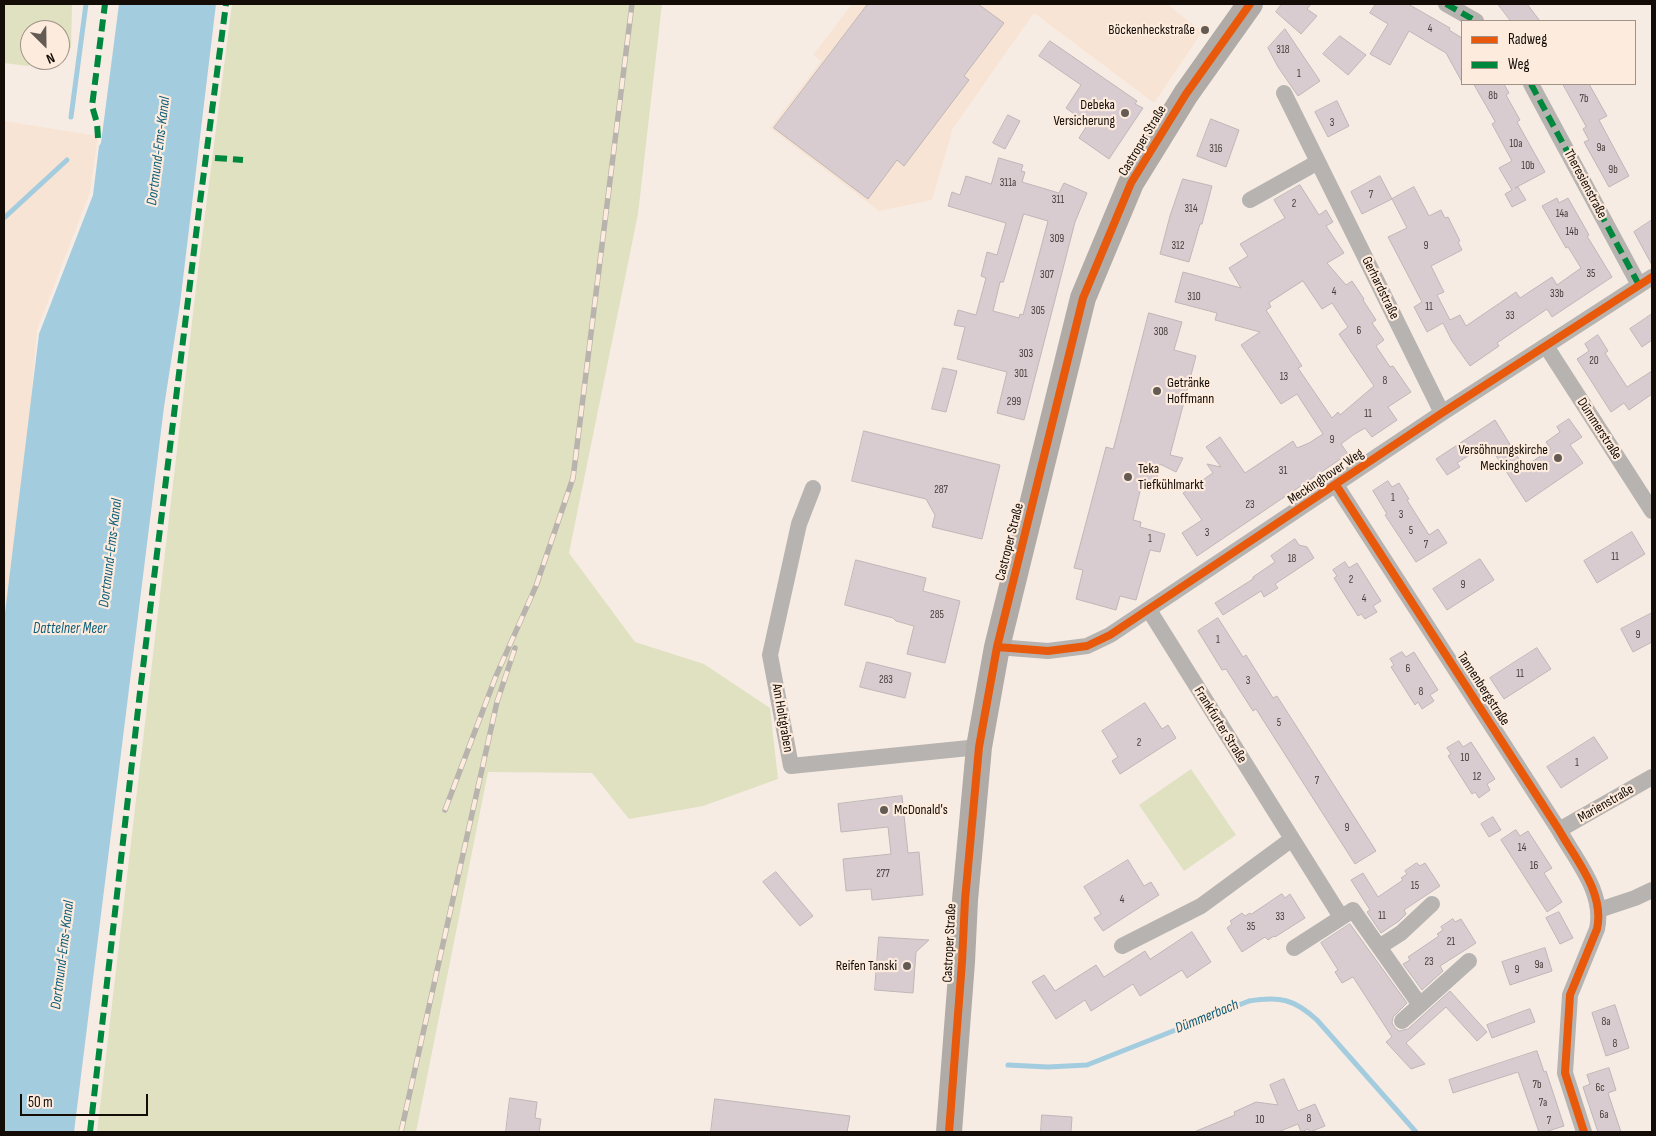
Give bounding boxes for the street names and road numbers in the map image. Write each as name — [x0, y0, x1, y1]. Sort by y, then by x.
street label: Castroper Straße — [1115, 103, 1171, 179]
street label: Theresienstraße — [1560, 147, 1610, 221]
street label: Gerhardstraße — [1358, 254, 1402, 322]
street label: Dümmerstraße — [1573, 395, 1625, 463]
street label: Meckinghover Weg — [1285, 445, 1367, 509]
street label: Castroper Straße — [992, 501, 1028, 583]
street label: Tannenbergstraße — [1453, 649, 1513, 729]
street label: Am Holtgraben — [768, 682, 796, 754]
street label: Frankfurter Straße — [1190, 684, 1250, 766]
street label: Marienstraße — [1575, 781, 1637, 827]
street label: Castroper Straße — [940, 903, 960, 983]

